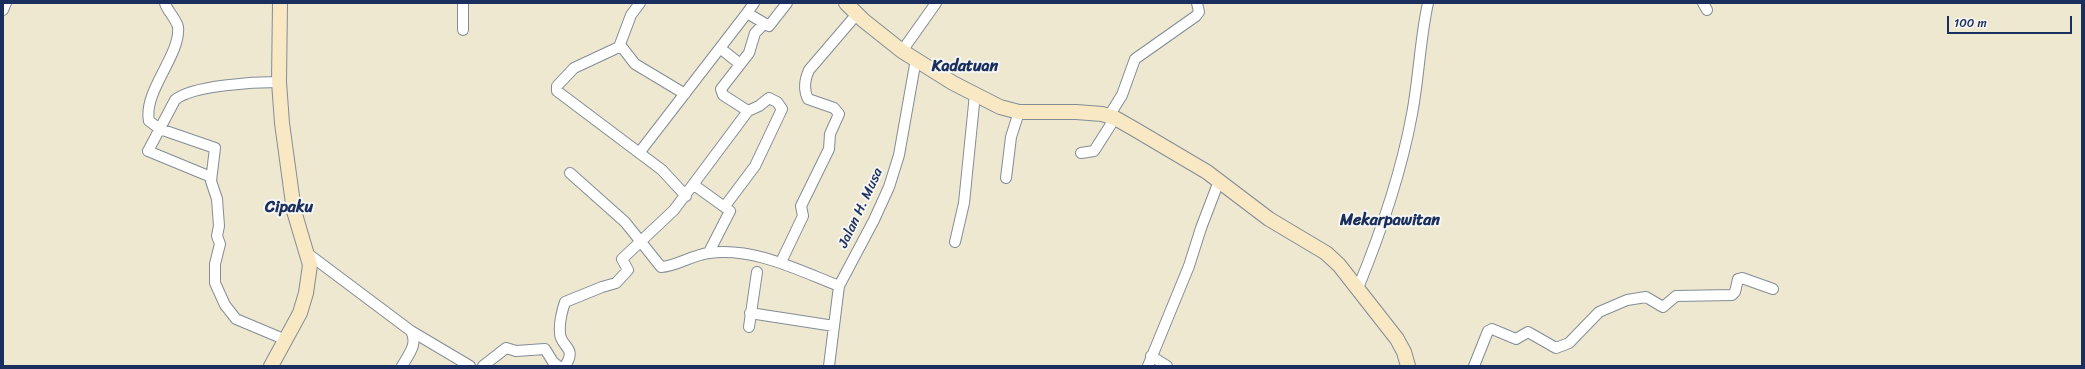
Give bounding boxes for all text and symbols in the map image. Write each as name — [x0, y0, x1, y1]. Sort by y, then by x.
scale bar — [1949, 8, 2074, 34]
text: 100 m — [1954, 12, 1987, 34]
district label: Kadatuan — [932, 57, 998, 77]
street label: Jalan H. Musa — [835, 165, 887, 251]
district label: Cipaku — [265, 198, 313, 218]
district label: Mekarpawitan — [1340, 211, 1440, 231]

